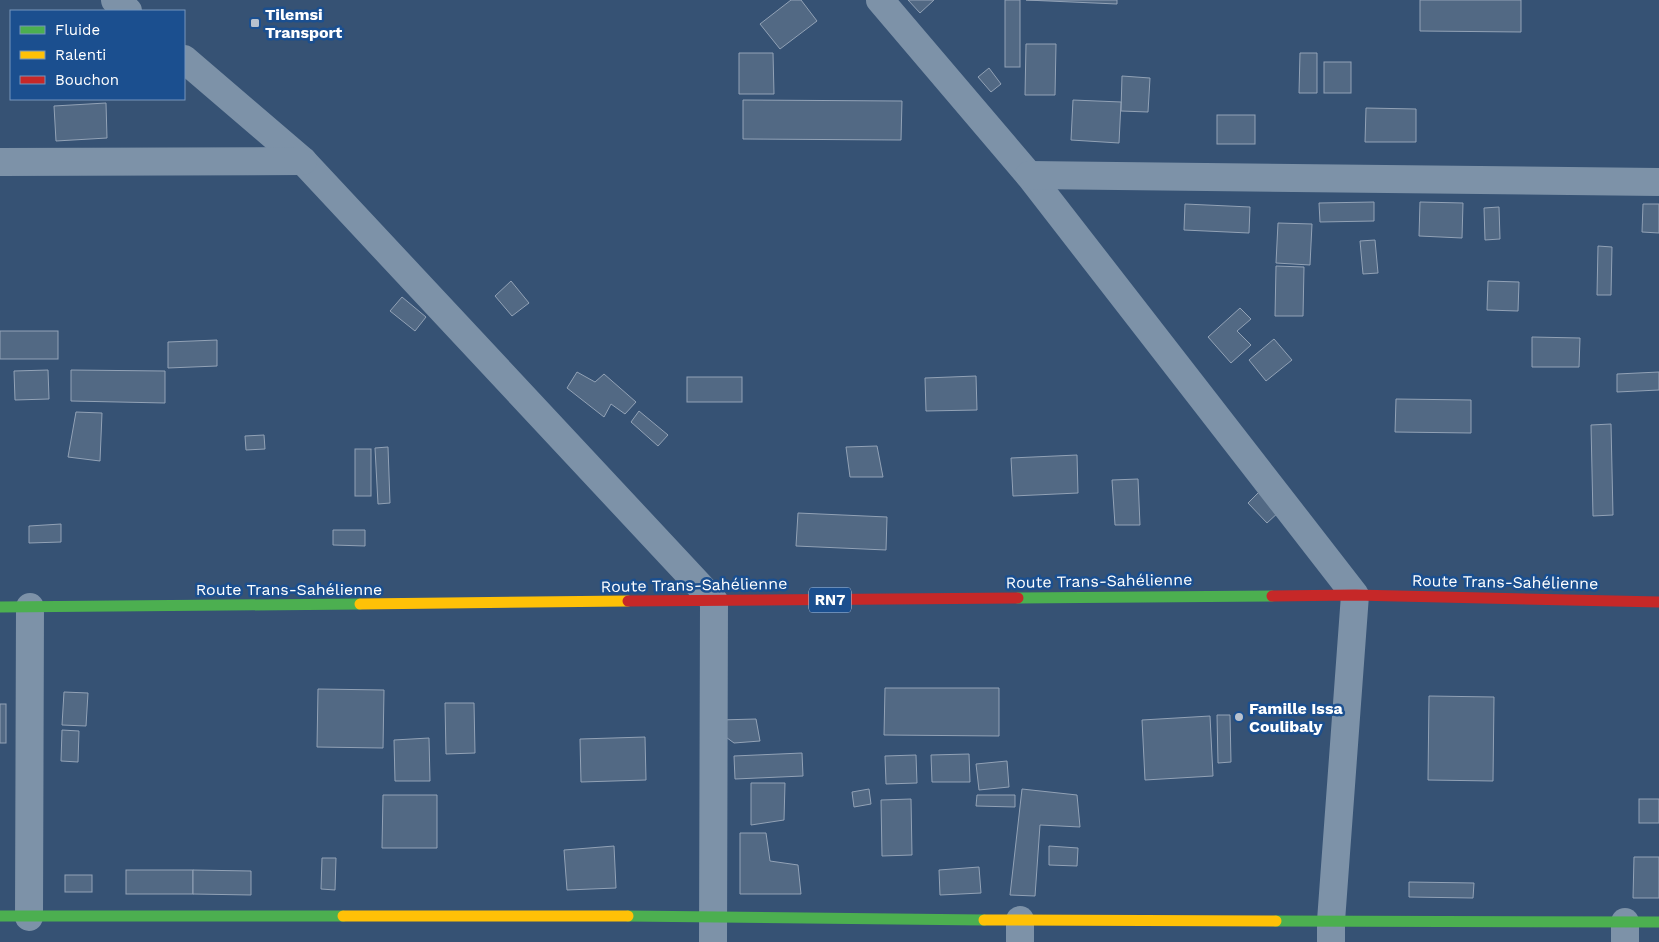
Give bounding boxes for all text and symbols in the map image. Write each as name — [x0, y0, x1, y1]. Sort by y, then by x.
place label: Tilemsi Transport — [265, 5, 342, 42]
legend — [10, 10, 185, 100]
marker: Tilemsi Transport — [249, 17, 261, 29]
text: Fluide — [55, 21, 100, 39]
text: Ralenti — [55, 46, 106, 64]
text: Bouchon — [55, 71, 119, 89]
street label: Route Trans-Sahélienne — [1006, 570, 1192, 592]
street label: Route Trans-Sahélienne — [1412, 571, 1598, 593]
street label: Route Trans-Sahélienne — [601, 574, 787, 596]
street label: Route Trans-Sahélienne — [196, 580, 382, 599]
road number: RN7 — [809, 588, 851, 612]
place label: Famille Issa Coulibaly — [1249, 699, 1343, 736]
marker: Famille Issa Coulibaly — [1233, 711, 1245, 723]

